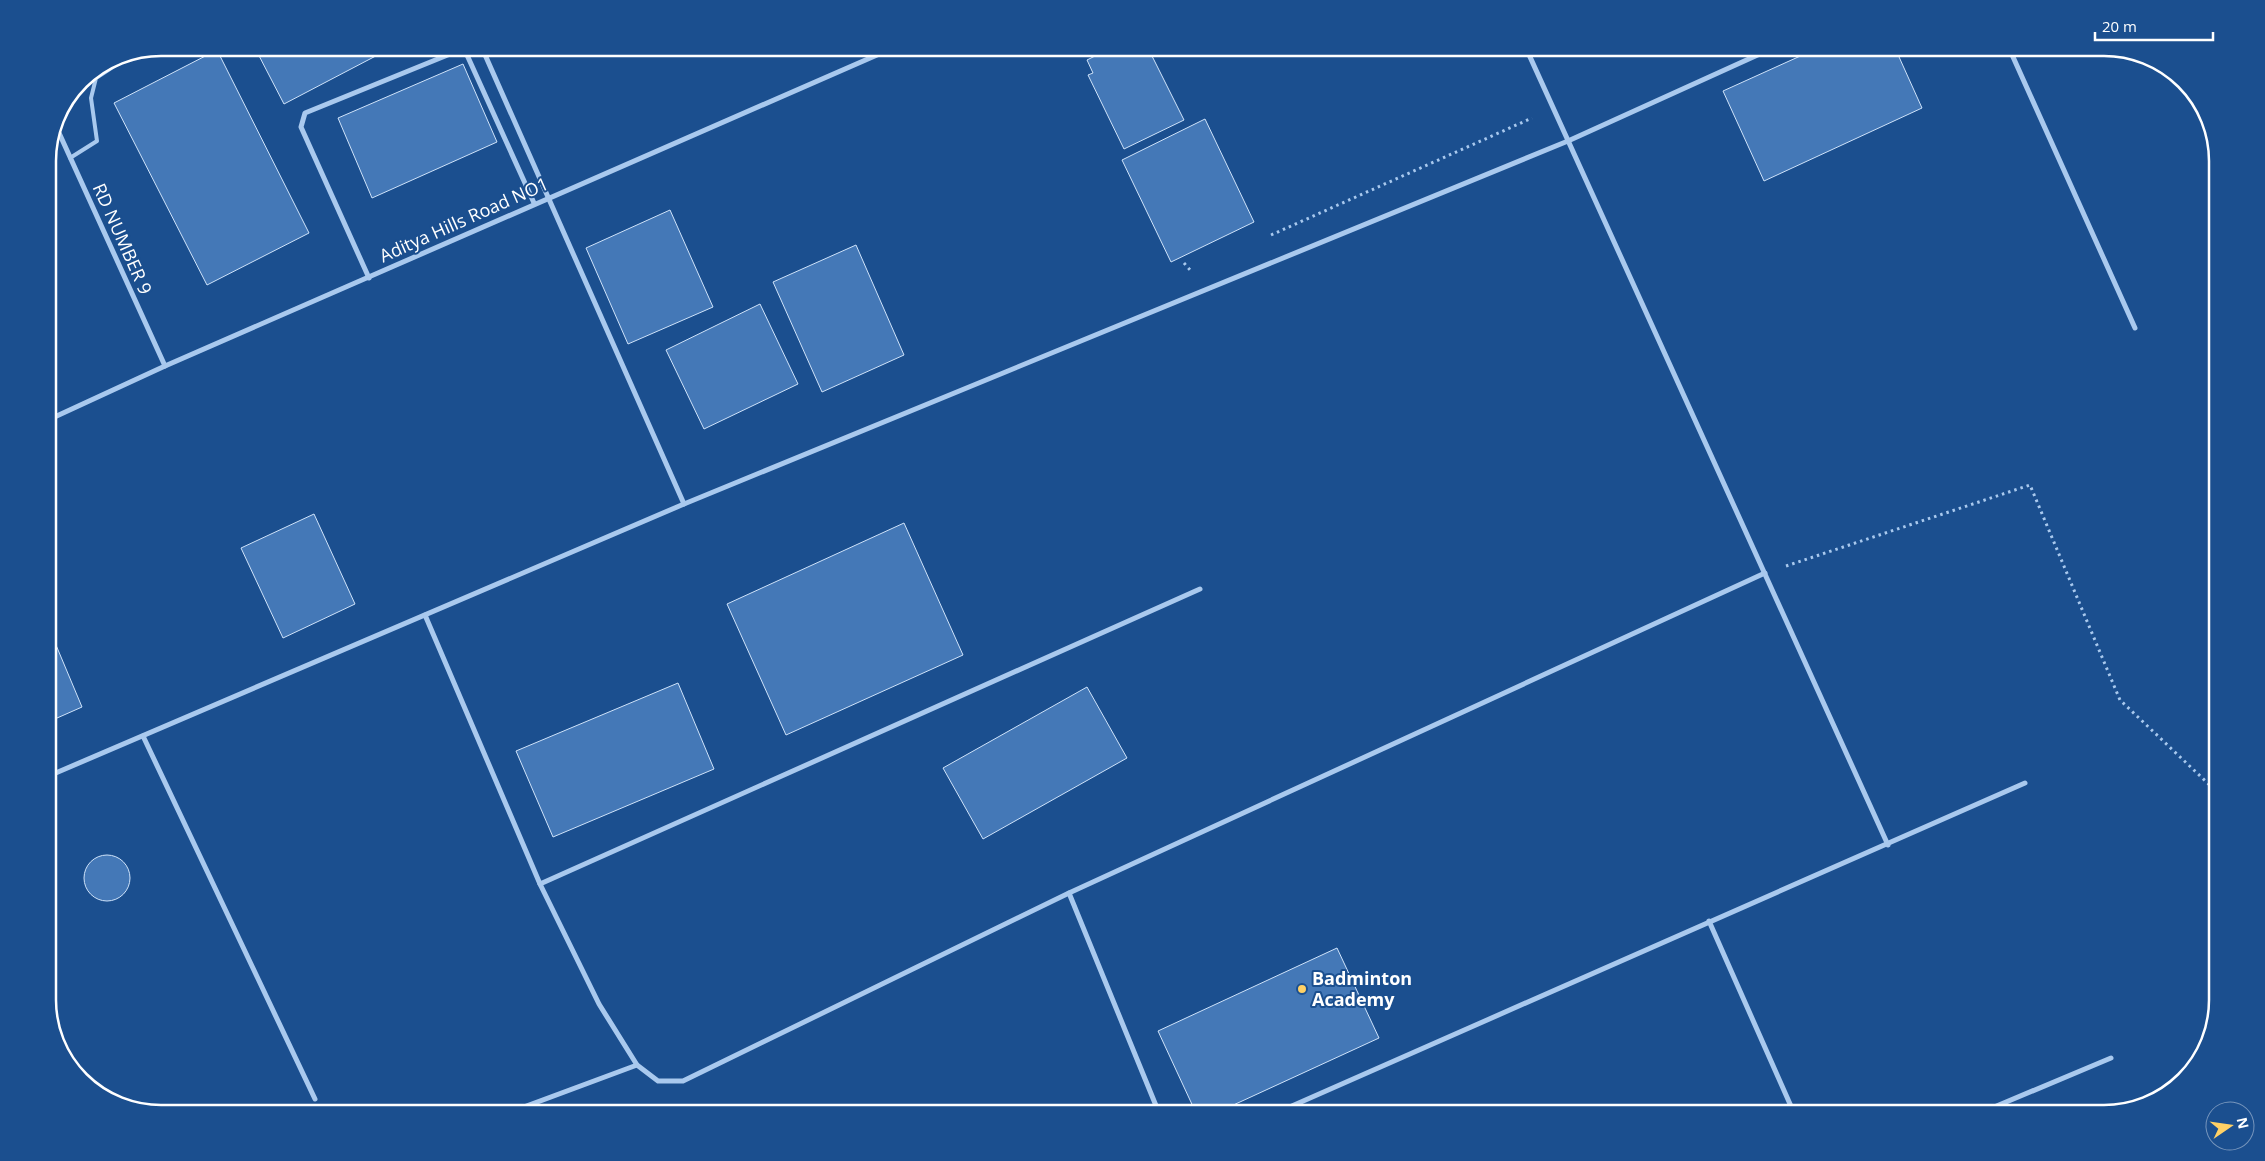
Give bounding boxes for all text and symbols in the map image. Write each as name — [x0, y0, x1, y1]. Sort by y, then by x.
scale bar — [2095, 10, 2212, 42]
text: 20 m — [2102, 16, 2137, 36]
street label: Aditya Hills Road NO1 — [375, 171, 552, 267]
street label: RD NUMBER 9 — [88, 179, 158, 298]
place label: Badminton Academy — [1312, 966, 1412, 1011]
marker: Badminton Academy — [1296, 983, 1308, 995]
north arrow — [2205, 1101, 2255, 1151]
text: N — [2233, 1115, 2254, 1131]

